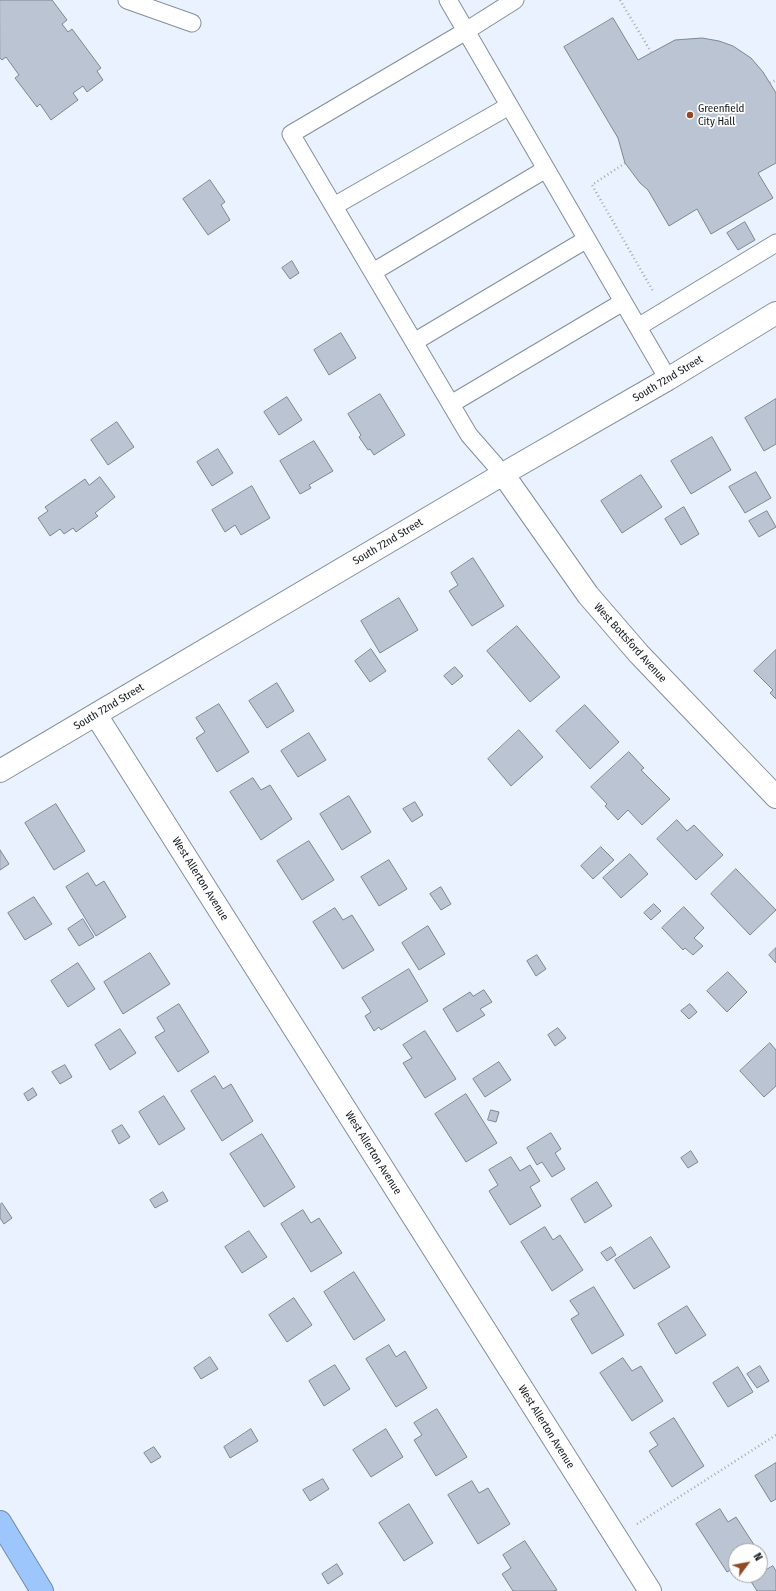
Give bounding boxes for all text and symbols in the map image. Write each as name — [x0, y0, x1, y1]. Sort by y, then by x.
place label: Greenfield City Hall — [698, 102, 744, 128]
marker: Greenfield City Hall — [685, 110, 695, 120]
street label: South 72nd Street — [631, 353, 705, 405]
street label: South 72nd Street — [351, 516, 425, 568]
street label: West Bottsford Avenue — [591, 601, 669, 685]
street label: South 72nd Street — [72, 681, 146, 733]
street label: West Allerton Avenue — [169, 835, 231, 923]
street label: West Allerton Avenue — [342, 1109, 404, 1197]
street label: West Allerton Avenue — [515, 1383, 577, 1471]
north arrow — [728, 1543, 768, 1583]
text: N — [750, 1551, 765, 1563]

